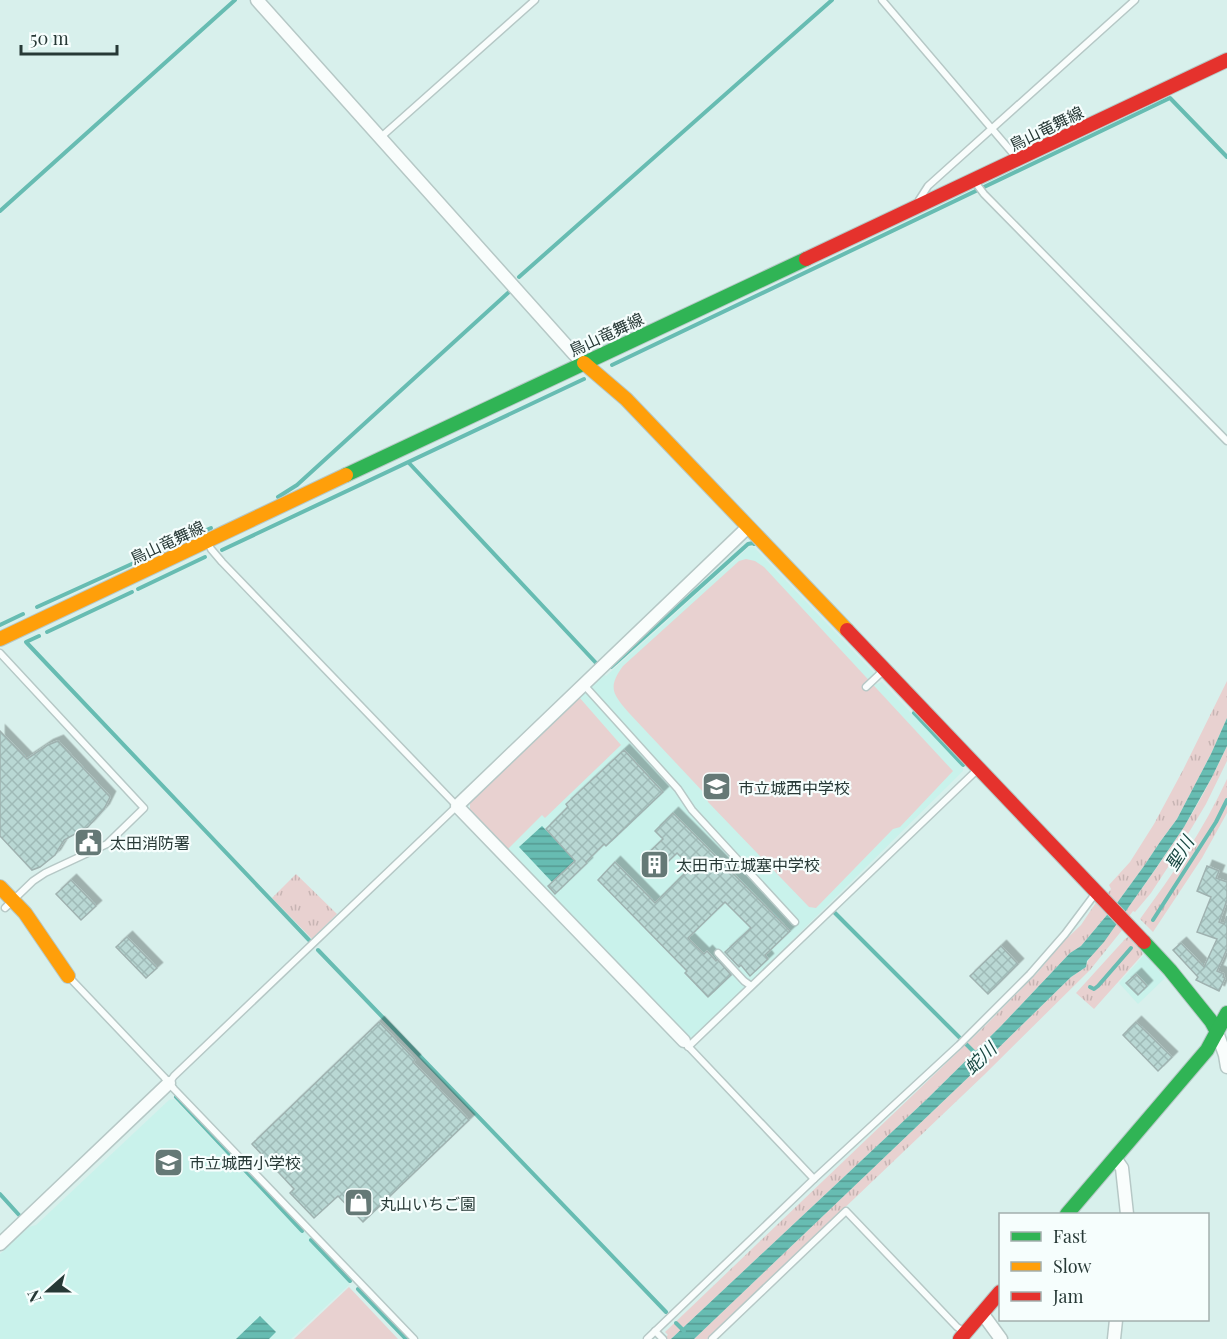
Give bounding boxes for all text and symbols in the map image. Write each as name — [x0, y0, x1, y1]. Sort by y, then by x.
scale bar — [21, 18, 117, 56]
text: 50 m — [30, 26, 69, 50]
street label: 鳥山竜舞線 — [1005, 101, 1087, 155]
street label: 鳥山竜舞線 — [565, 308, 647, 360]
street label: 鳥山竜舞線 — [126, 516, 208, 568]
school or university icon: 市立城西中学校 — [701, 771, 733, 803]
place label: 市立城西中学校 — [738, 777, 850, 798]
public building icon: 太田消防署 — [73, 826, 105, 858]
water label: 聖川 — [1159, 830, 1200, 875]
place label: 太田消防署 — [110, 832, 190, 853]
building icon: 太田市立城塞中学校 — [639, 848, 671, 880]
place label: 太田市立城塞中学校 — [676, 854, 820, 875]
water label: 蛇川 — [959, 1035, 1003, 1079]
school or university icon: 市立城西小学校 — [152, 1146, 184, 1178]
place label: 市立城西小学校 — [189, 1152, 301, 1173]
shop icon: 丸山いちご園 — [343, 1187, 375, 1219]
place label: 丸山いちご園 — [380, 1193, 476, 1214]
legend — [999, 1213, 1209, 1321]
text: Fast — [1053, 1224, 1087, 1248]
text: Slow — [1053, 1254, 1091, 1278]
north arrow — [18, 1261, 78, 1321]
text: Jam — [1052, 1284, 1083, 1308]
text: N — [21, 1287, 45, 1306]

